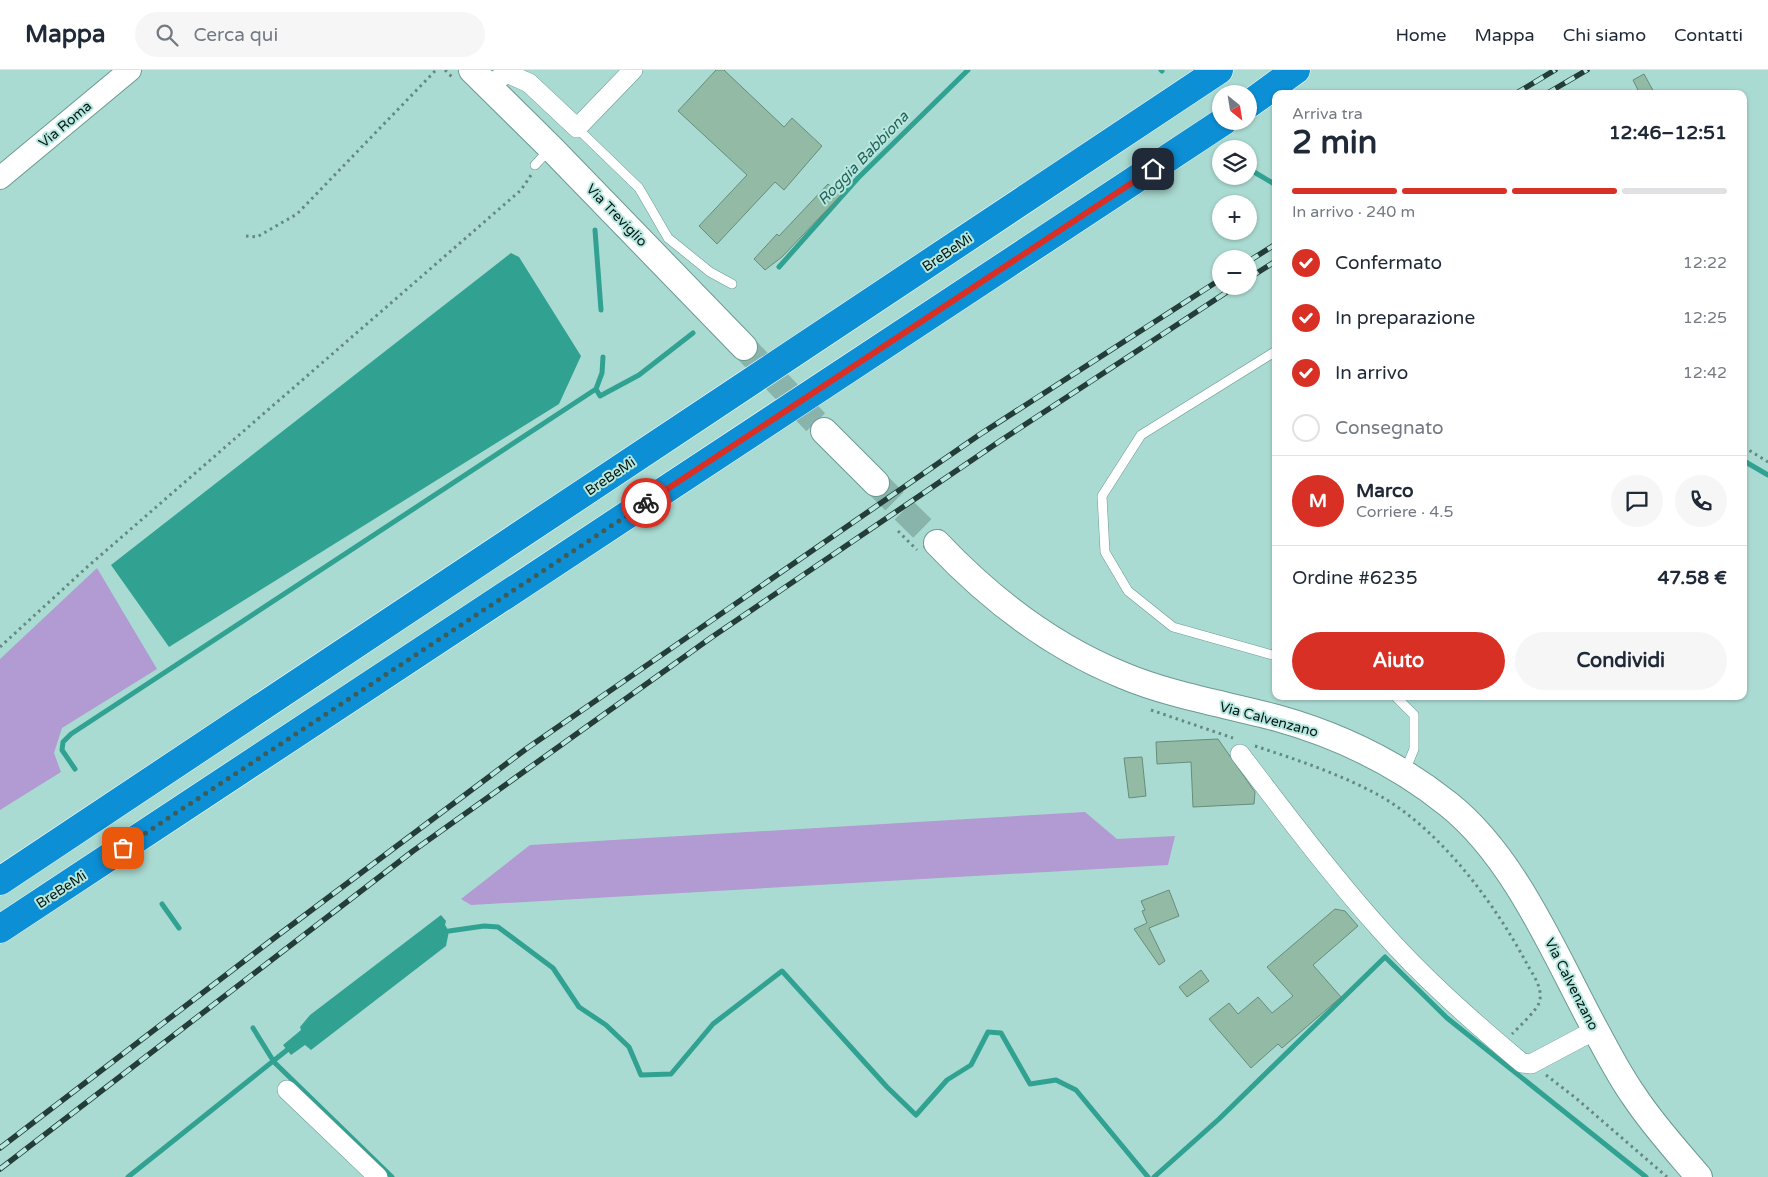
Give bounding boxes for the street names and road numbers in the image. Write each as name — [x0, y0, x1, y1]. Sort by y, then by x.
street label: Via Roma — [35, 97, 95, 151]
street label: Via Treviglio — [583, 180, 651, 250]
street label: BreBeMi — [919, 229, 976, 275]
street label: BreBeMi — [582, 453, 639, 499]
street label: Via Calvenzano — [1218, 698, 1320, 741]
street label: BreBeMi — [33, 867, 90, 912]
street label: Via Calvenzano — [1541, 935, 1602, 1033]

